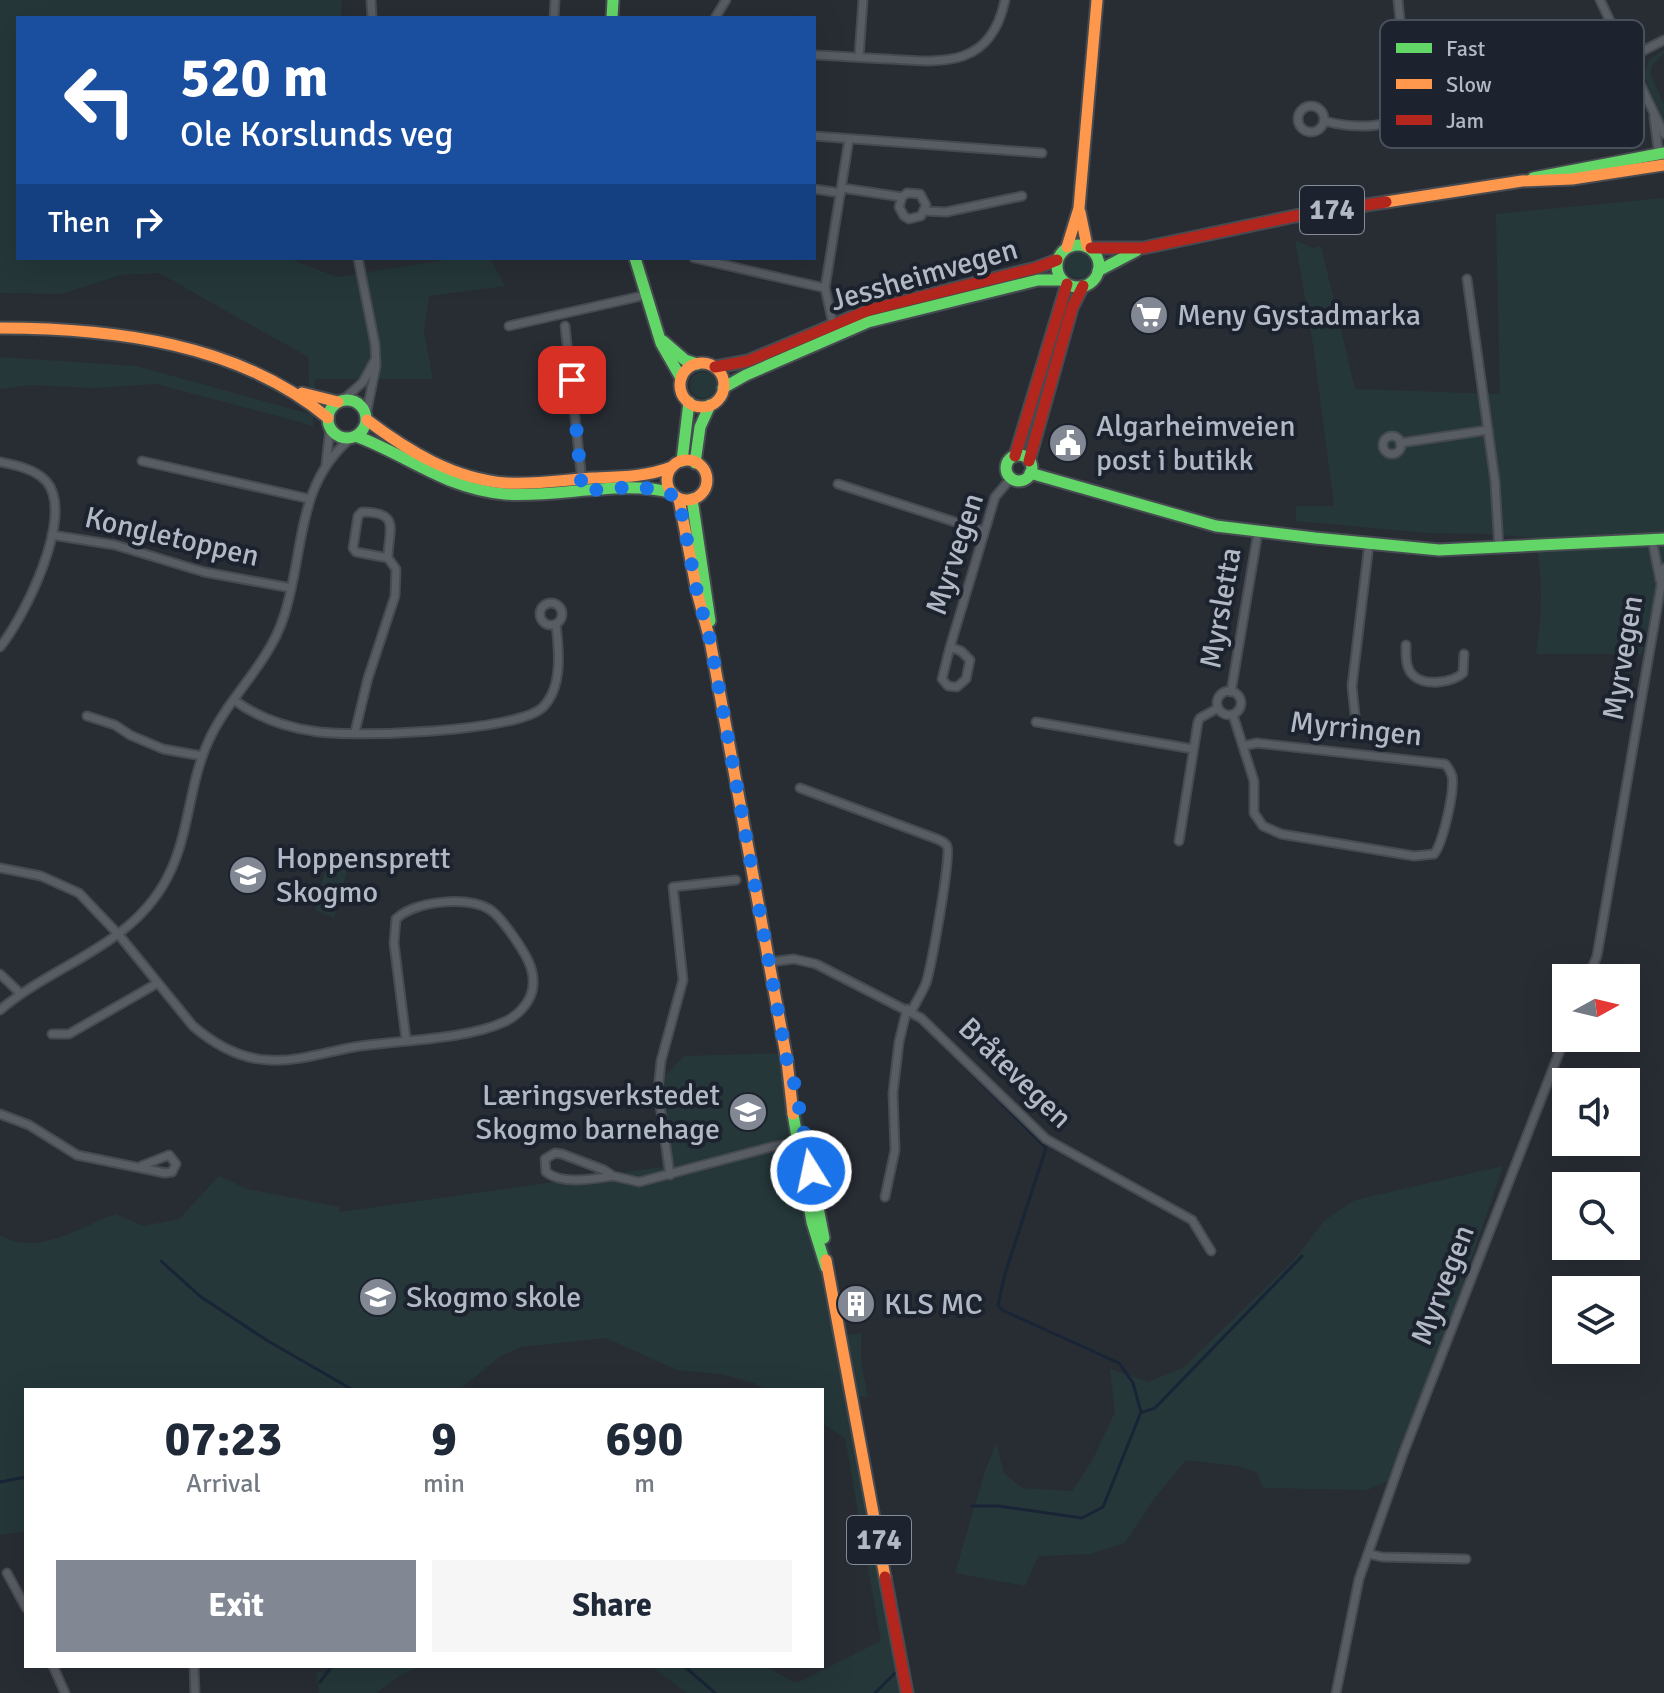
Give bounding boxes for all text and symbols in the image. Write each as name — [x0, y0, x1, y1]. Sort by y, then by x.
legend — [1380, 20, 1644, 148]
text: Fast — [1446, 35, 1486, 62]
text: 520 m — [180, 43, 328, 112]
icon: left — [48, 48, 152, 152]
text: Slow — [1446, 71, 1492, 98]
text: Jam — [1446, 107, 1484, 134]
text: Ole Korslunds veg — [180, 112, 454, 157]
road number: 174 — [1300, 186, 1364, 234]
icon: right — [126, 200, 170, 244]
text: Then — [48, 204, 110, 241]
street label: Jessheimvegen — [826, 231, 1022, 319]
supermarket icon: Meny Gystadmarka — [1128, 294, 1170, 336]
place label: Meny Gystadmarka — [1177, 297, 1421, 334]
pin — [538, 346, 606, 414]
icon: arrive — [550, 358, 594, 402]
place label: Algarheimveien post i butikk — [1096, 408, 1296, 479]
public building icon: Algarheimveien post i butikk — [1047, 422, 1089, 464]
street label: Myrvegen — [918, 489, 992, 619]
street label: Kongletoppen — [81, 499, 263, 575]
street label: Myrsletta — [1192, 545, 1250, 671]
street label: Myrvegen — [1595, 593, 1651, 723]
street label: Myrringen — [1288, 704, 1424, 754]
place label: Hoppensprett Skogmo — [276, 840, 451, 911]
school or university icon: Hoppensprett Skogmo — [227, 854, 269, 896]
north arrow — [1552, 964, 1640, 1052]
map controls — [1552, 964, 1640, 1364]
street label: Bråtevegen — [950, 1010, 1080, 1136]
button: sound — [1552, 1068, 1640, 1156]
place label: Læringsverkstedet Skogmo barnehage — [476, 1077, 720, 1148]
school or university icon: Læringsverkstedet Skogmo barnehage — [727, 1091, 769, 1133]
position arrow — [769, 1129, 853, 1213]
button: search — [1552, 1172, 1640, 1260]
street label: Myrvegen — [1403, 1220, 1483, 1350]
school or university icon: Skogmo skole — [357, 1276, 399, 1318]
button: layers — [1552, 1276, 1640, 1364]
place label: Skogmo skole — [406, 1279, 581, 1316]
building icon: KLS MC — [835, 1283, 877, 1325]
place label: KLS MC — [884, 1286, 983, 1323]
text: 07:23 — [165, 1410, 282, 1469]
text: 9 — [431, 1410, 457, 1469]
text: 690 — [606, 1410, 683, 1469]
text: Arrival — [186, 1468, 261, 1500]
text: min — [423, 1468, 465, 1500]
text: m — [634, 1468, 655, 1500]
road number: 174 — [847, 1516, 911, 1564]
button: Exit — [56, 1560, 416, 1652]
button: Share — [432, 1560, 792, 1652]

